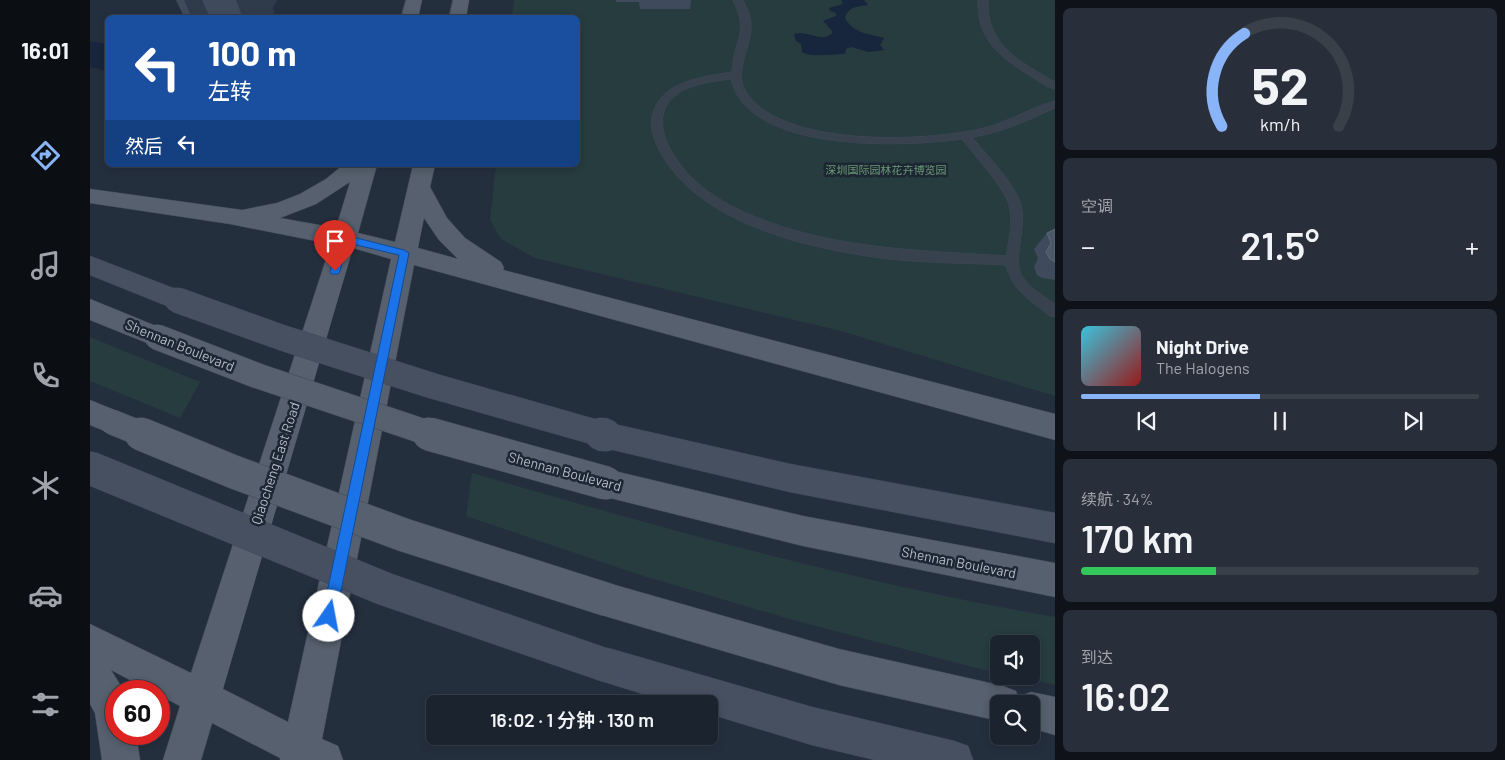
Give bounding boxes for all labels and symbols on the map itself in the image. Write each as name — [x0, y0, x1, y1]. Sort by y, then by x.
park label: 深圳国际园林花卉博览园 — [826, 163, 947, 176]
pin — [314, 220, 356, 271]
street label: Shennan Boulevard — [123, 315, 237, 375]
street label: Qiaocheng East Road — [247, 400, 303, 526]
street label: Shennan Boulevard — [507, 448, 623, 494]
street label: Shennan Boulevard — [900, 543, 1018, 581]
position arrow — [302, 589, 354, 641]
speed limit sign: 60 — [105, 680, 170, 745]

